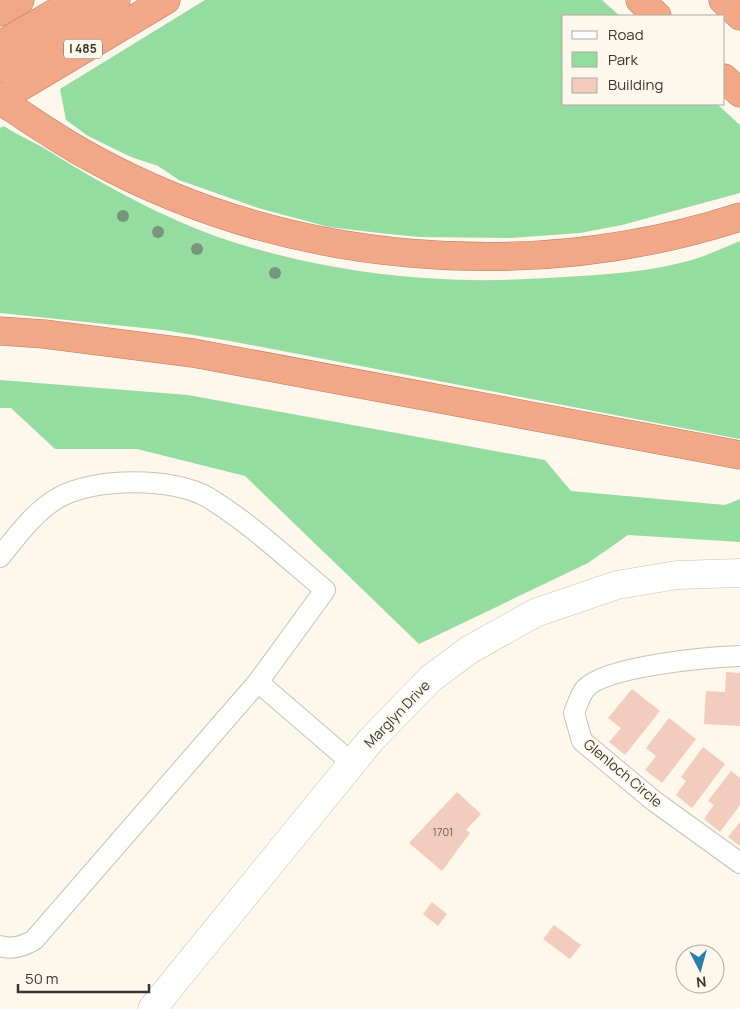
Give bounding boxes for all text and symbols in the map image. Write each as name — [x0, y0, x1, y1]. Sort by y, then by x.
legend — [562, 15, 725, 105]
text: Road — [608, 24, 644, 45]
road number: I 485 — [64, 40, 102, 59]
text: Park — [608, 49, 638, 70]
text: Building — [608, 74, 663, 95]
street label: Marglyn Drive — [360, 676, 434, 752]
street label: Glenloch Circle — [580, 734, 667, 811]
house number: 1701 — [433, 824, 453, 839]
north arrow — [675, 944, 725, 994]
scale bar — [18, 962, 149, 994]
text: 50 m — [25, 968, 59, 989]
text: N — [695, 972, 707, 992]

